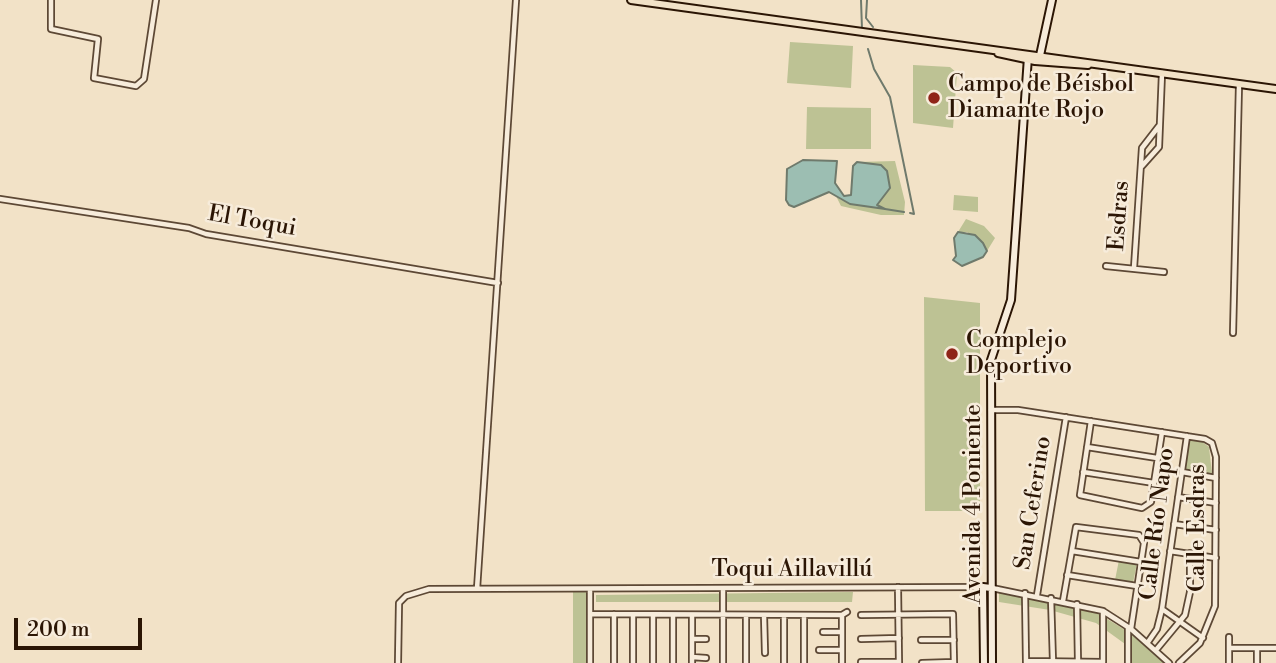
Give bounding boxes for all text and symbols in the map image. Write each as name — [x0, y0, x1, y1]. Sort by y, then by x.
place label: Campo de Béisbol Diamante Rojo — [948, 71, 1134, 125]
marker: Campo de Béisbol Diamante Rojo — [926, 90, 942, 106]
street label: Esdras — [1104, 180, 1136, 252]
street label: El Toqui — [206, 201, 298, 243]
place label: Complejo Deportivo — [966, 327, 1072, 381]
marker: Complejo Deportivo — [944, 346, 960, 362]
street label: Avenida 4 Poniente — [960, 404, 988, 604]
street label: San Ceferino — [1010, 434, 1058, 572]
street label: Calle Río Napo — [1135, 446, 1181, 602]
street label: Calle Esdras — [1184, 464, 1212, 592]
street label: Toqui Aillavillú — [712, 556, 872, 584]
scale bar — [18, 604, 145, 648]
text: 200 m — [27, 617, 90, 643]

